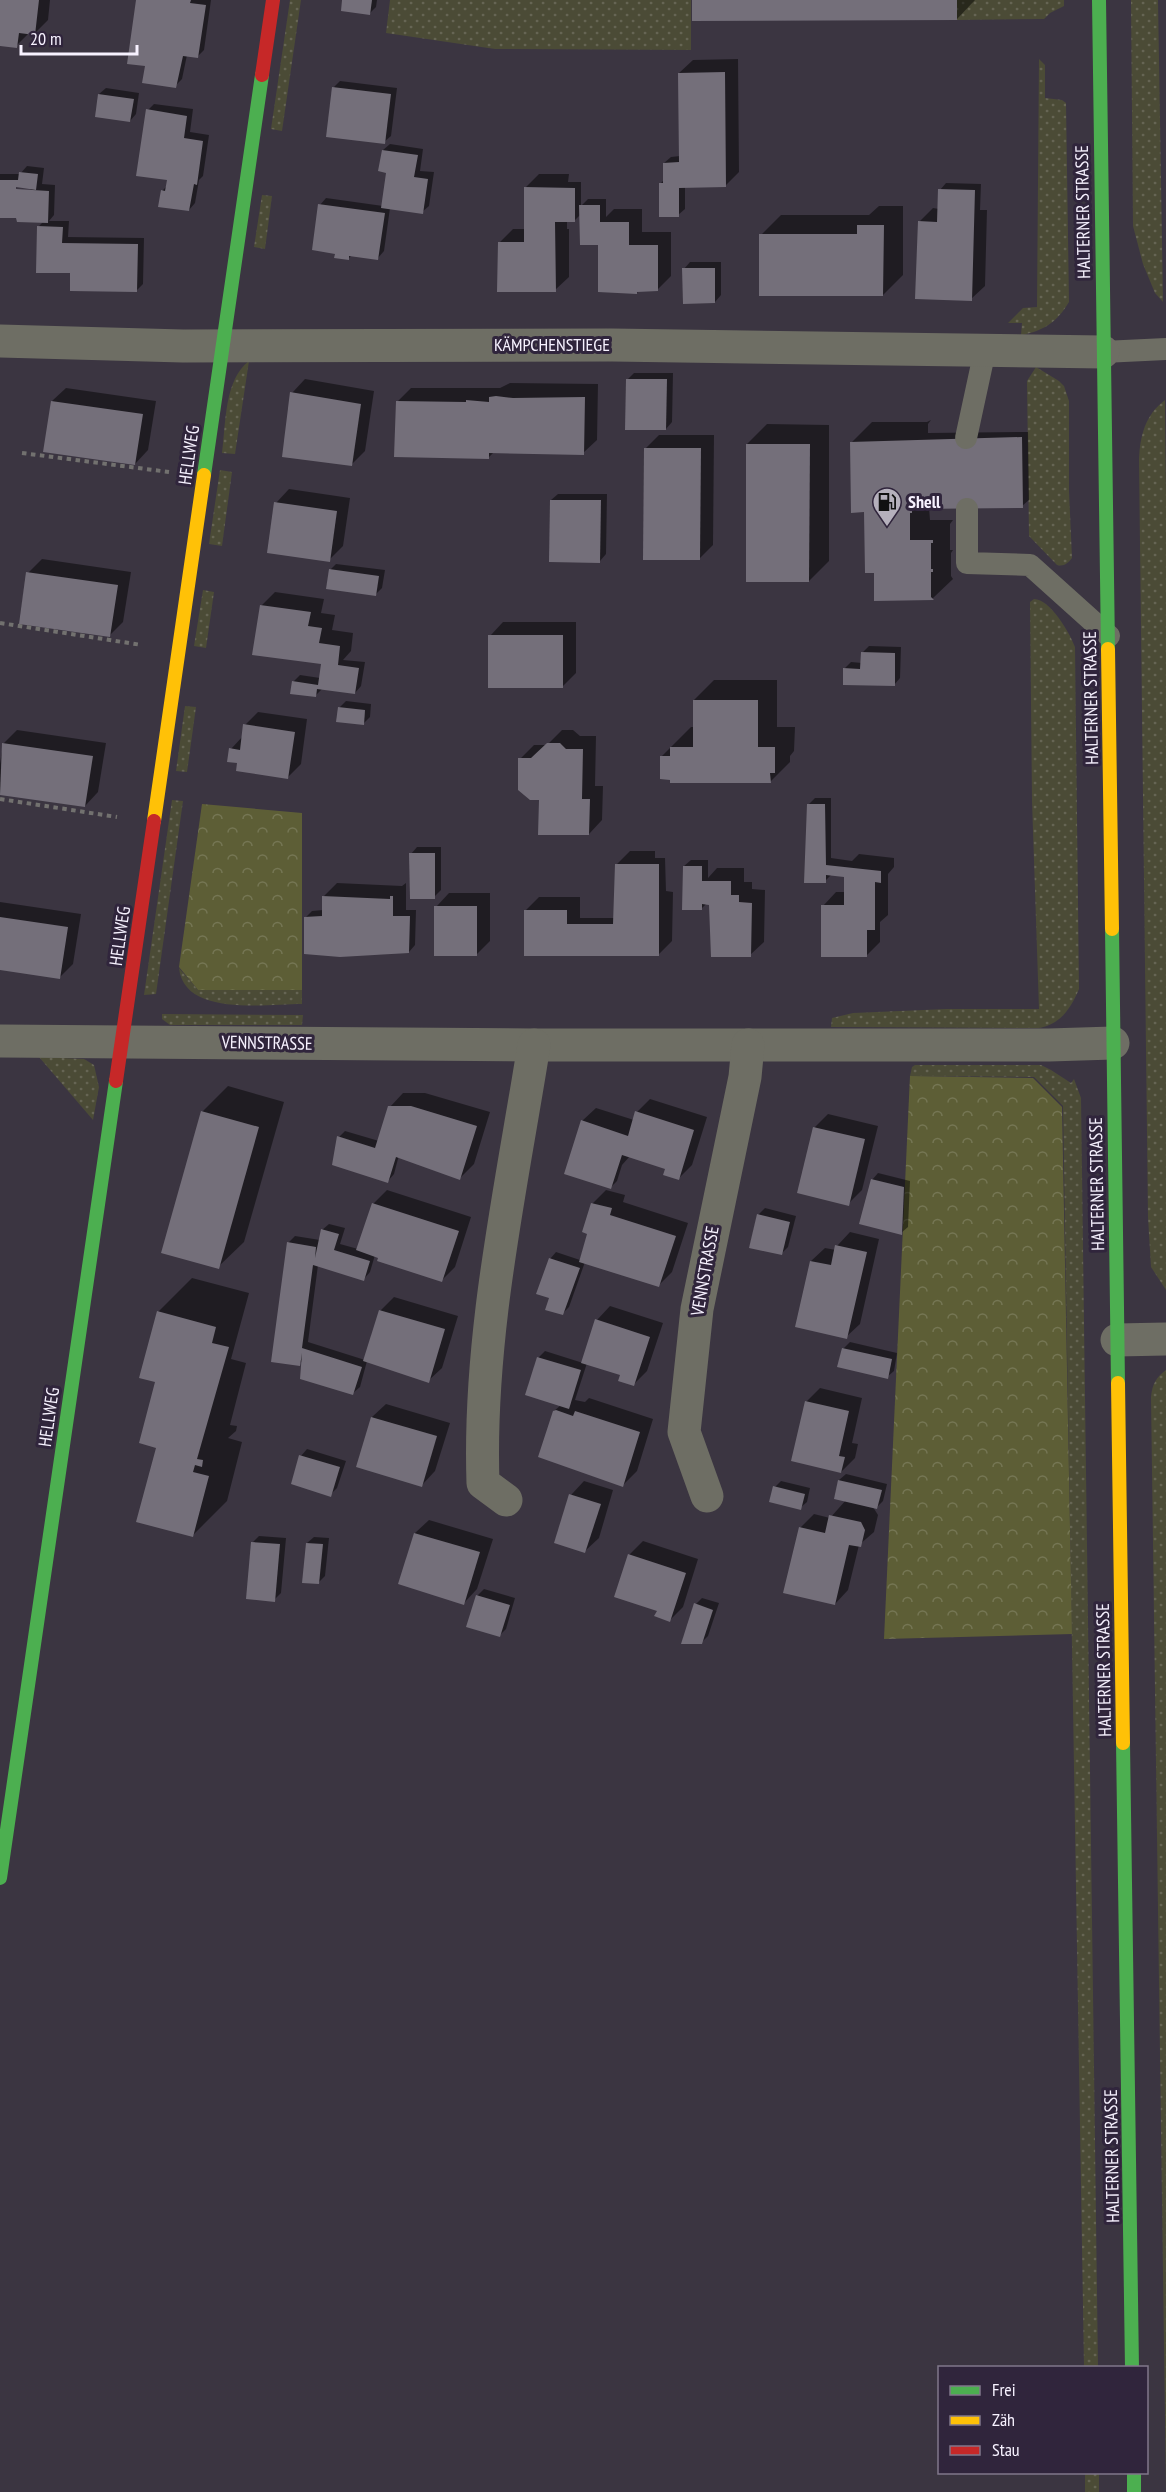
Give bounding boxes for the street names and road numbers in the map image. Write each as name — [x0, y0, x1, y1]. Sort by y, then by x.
street label: HALTERNER STRASSE — [1070, 145, 1095, 279]
street label: KÄMPCHENSTIEGE — [494, 333, 610, 356]
street label: HELLWEG — [173, 424, 204, 486]
street label: HALTERNER STRASSE — [1078, 631, 1103, 765]
street label: HELLWEG — [104, 905, 135, 967]
street label: VENNSTRASSE — [220, 1030, 313, 1055]
street label: HALTERNER STRASSE — [1084, 1117, 1109, 1251]
street label: VENNSTRASSE — [685, 1224, 724, 1319]
street label: HELLWEG — [33, 1386, 64, 1448]
street label: HALTERNER STRASSE — [1091, 1603, 1116, 1737]
street label: HALTERNER STRASSE — [1099, 2089, 1124, 2223]

